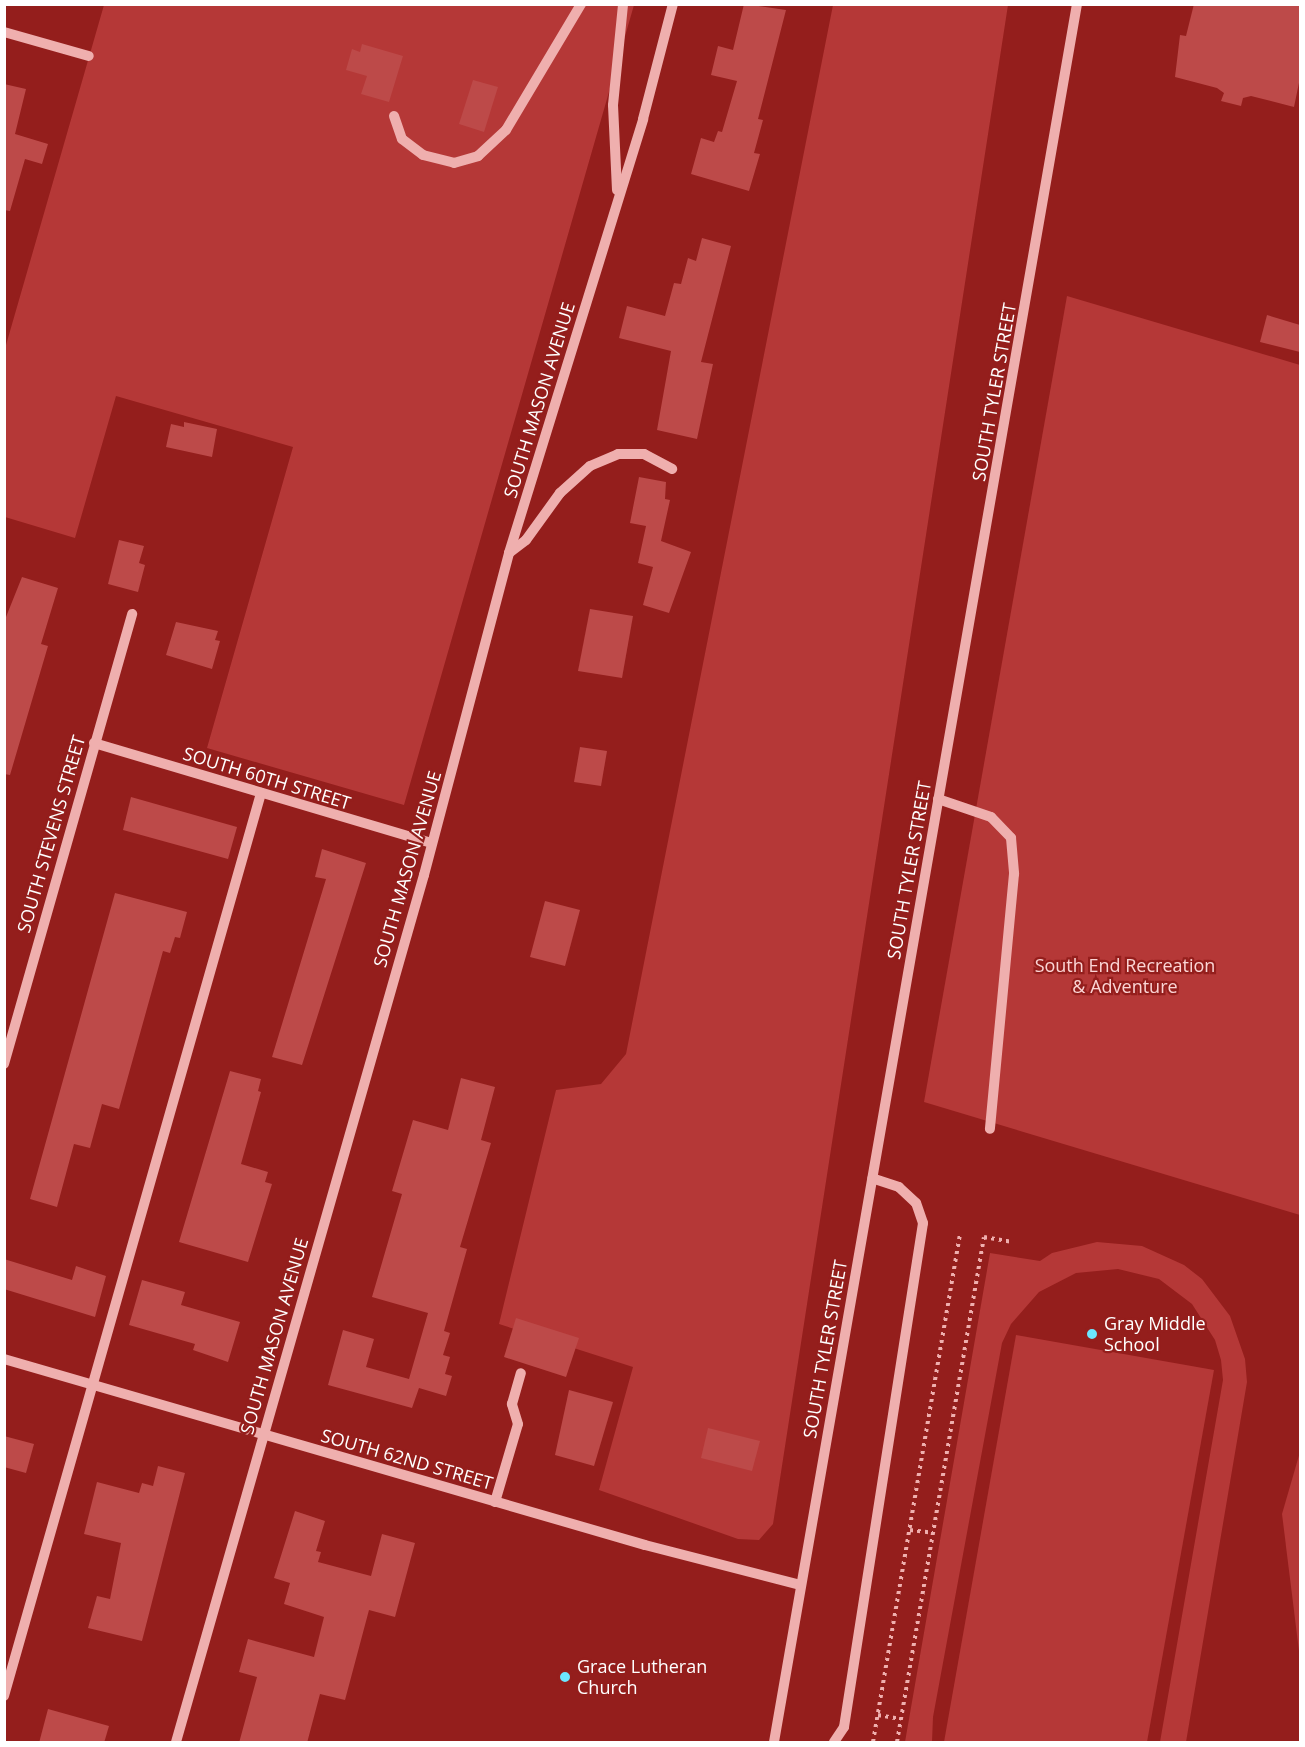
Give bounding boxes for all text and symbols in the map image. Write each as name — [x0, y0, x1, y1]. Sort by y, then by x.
street label: SOUTH MASON AVENUE — [499, 300, 579, 500]
street label: SOUTH TYLER STREET — [968, 301, 1020, 483]
street label: SOUTH STEVENS STREET — [12, 733, 90, 935]
street label: SOUTH 60TH STREET — [181, 742, 353, 814]
street label: SOUTH MASON AVENUE — [369, 768, 445, 970]
street label: SOUTH TYLER STREET — [883, 779, 935, 961]
park label: South End Recreation & Adventure — [1035, 955, 1215, 998]
street label: SOUTH MASON AVENUE — [236, 1235, 312, 1437]
street label: SOUTH TYLER STREET — [799, 1258, 851, 1440]
place label: Gray Middle School — [1104, 1313, 1206, 1356]
marker: Gray Middle School — [1085, 1327, 1099, 1341]
street label: SOUTH 62ND STREET — [319, 1424, 495, 1494]
place label: Grace Lutheran Church — [577, 1656, 707, 1698]
marker: Grace Lutheran Church — [558, 1670, 572, 1684]

